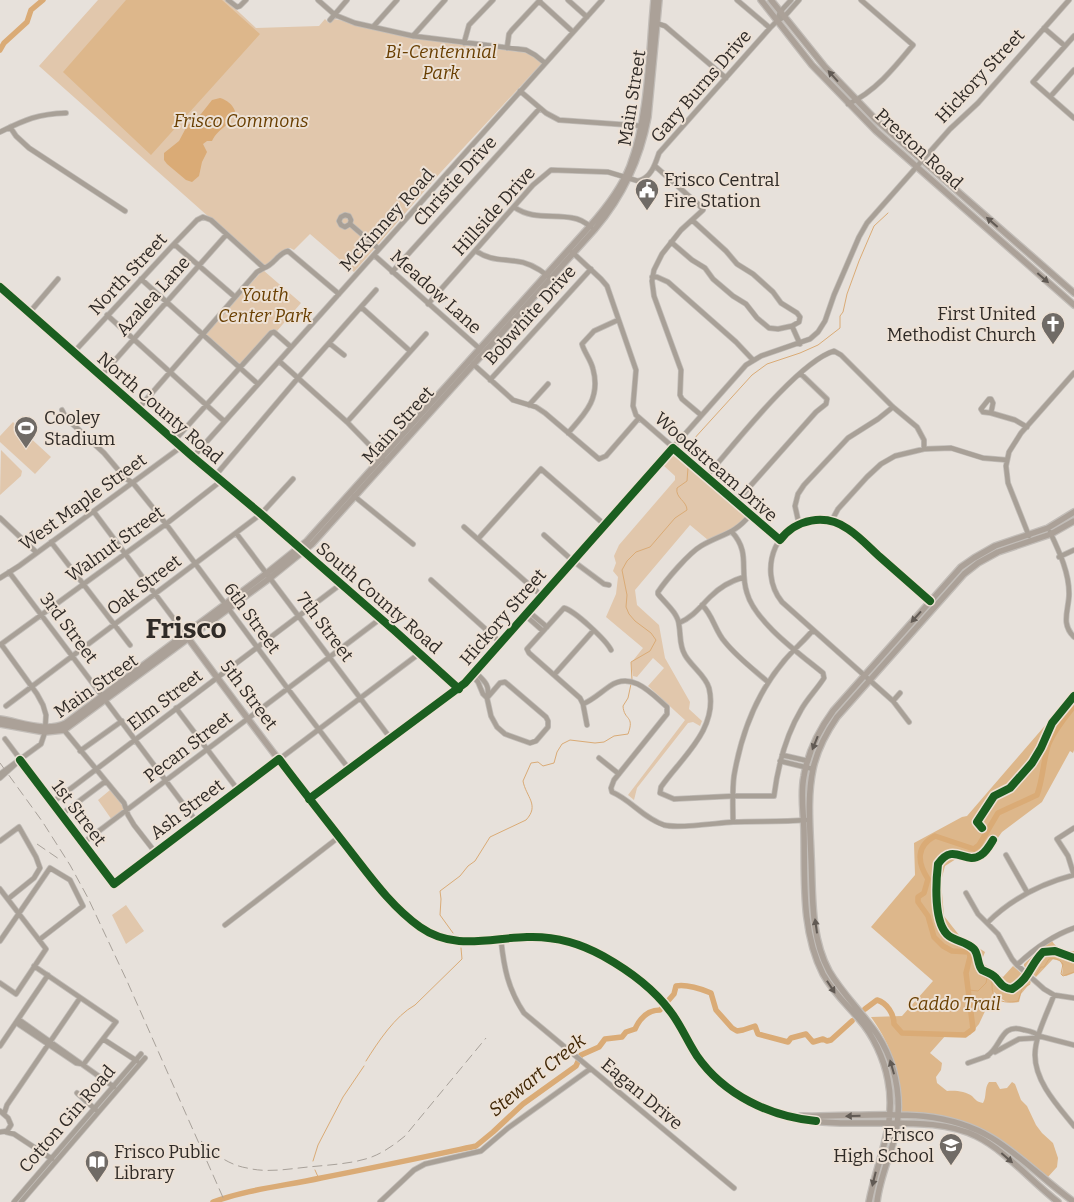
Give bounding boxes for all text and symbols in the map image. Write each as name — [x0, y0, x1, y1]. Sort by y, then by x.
street label: Hickory Street — [931, 24, 1030, 128]
street label: Gary Burns Drive — [646, 25, 756, 147]
park label: Bi-Centennial Park — [385, 41, 497, 84]
street label: Main Street — [614, 48, 651, 148]
one-way arrow — [827, 69, 838, 82]
street label: Preston Road — [871, 104, 968, 194]
park label: Frisco Commons — [173, 110, 309, 132]
street label: Christie Drive — [409, 131, 501, 231]
street label: Hillside Drive — [448, 162, 540, 260]
street label: McKinney Road — [335, 164, 439, 276]
place label: Frisco Central Fire Station — [664, 169, 780, 212]
public building icon: Frisco Central Fire Station — [634, 177, 660, 211]
one-way arrow — [986, 217, 999, 228]
street label: North Street — [84, 228, 172, 320]
street label: Meadow Lane — [386, 245, 486, 339]
street label: Azalea Lane — [111, 251, 195, 341]
street label: Bobwhite Drive — [479, 261, 581, 369]
one-way arrow — [1037, 272, 1049, 284]
park label: Youth Center Park — [218, 284, 312, 327]
place label: First United Methodist Church — [887, 303, 1036, 346]
church icon: First United Methodist Church — [1040, 311, 1066, 345]
street label: North County Road — [93, 347, 228, 469]
street label: Main Street — [357, 381, 439, 468]
place label: Cooley Stadium — [44, 407, 115, 450]
street label: Woodstream Drive — [650, 408, 782, 526]
sports icon: Cooley Stadium — [13, 415, 39, 449]
street label: West Maple Street — [15, 448, 151, 555]
street label: Walnut Street — [62, 501, 169, 587]
street label: South County Road — [312, 538, 446, 659]
street label: Oak Street — [102, 550, 186, 620]
street label: Hickory Street — [455, 564, 551, 670]
street label: 6th Street — [219, 578, 285, 658]
street label: 3rd Street — [35, 588, 103, 668]
street label: 7th Street — [292, 588, 358, 666]
one-way arrow — [910, 610, 921, 623]
district label: Frisco — [145, 612, 227, 645]
street label: Main Street — [50, 649, 142, 723]
street label: 5th Street — [216, 656, 283, 735]
street label: Elm Street — [123, 664, 207, 735]
street label: Pecan Street — [140, 706, 237, 787]
one-way arrow — [810, 736, 818, 750]
street label: Ash Street — [146, 774, 229, 844]
street label: 1st Street — [47, 776, 111, 851]
one-way arrow — [811, 918, 819, 934]
one-way arrow — [826, 980, 836, 994]
park label: Caddo Trail — [907, 993, 1001, 1015]
water label: Stewart Creek — [484, 1028, 591, 1121]
street label: Eagan Drive — [597, 1054, 687, 1134]
one-way arrow — [887, 1059, 895, 1074]
street label: Cotton Gin Road — [14, 1060, 120, 1177]
one-way arrow — [845, 1112, 861, 1120]
place label: Frisco High School — [833, 1124, 934, 1167]
school or university icon: Frisco High School — [938, 1132, 964, 1166]
place label: Frisco Public Library — [114, 1141, 220, 1184]
library icon: Frisco Public Library — [84, 1149, 110, 1183]
one-way arrow — [1000, 1152, 1012, 1164]
one-way arrow — [870, 1172, 878, 1187]

